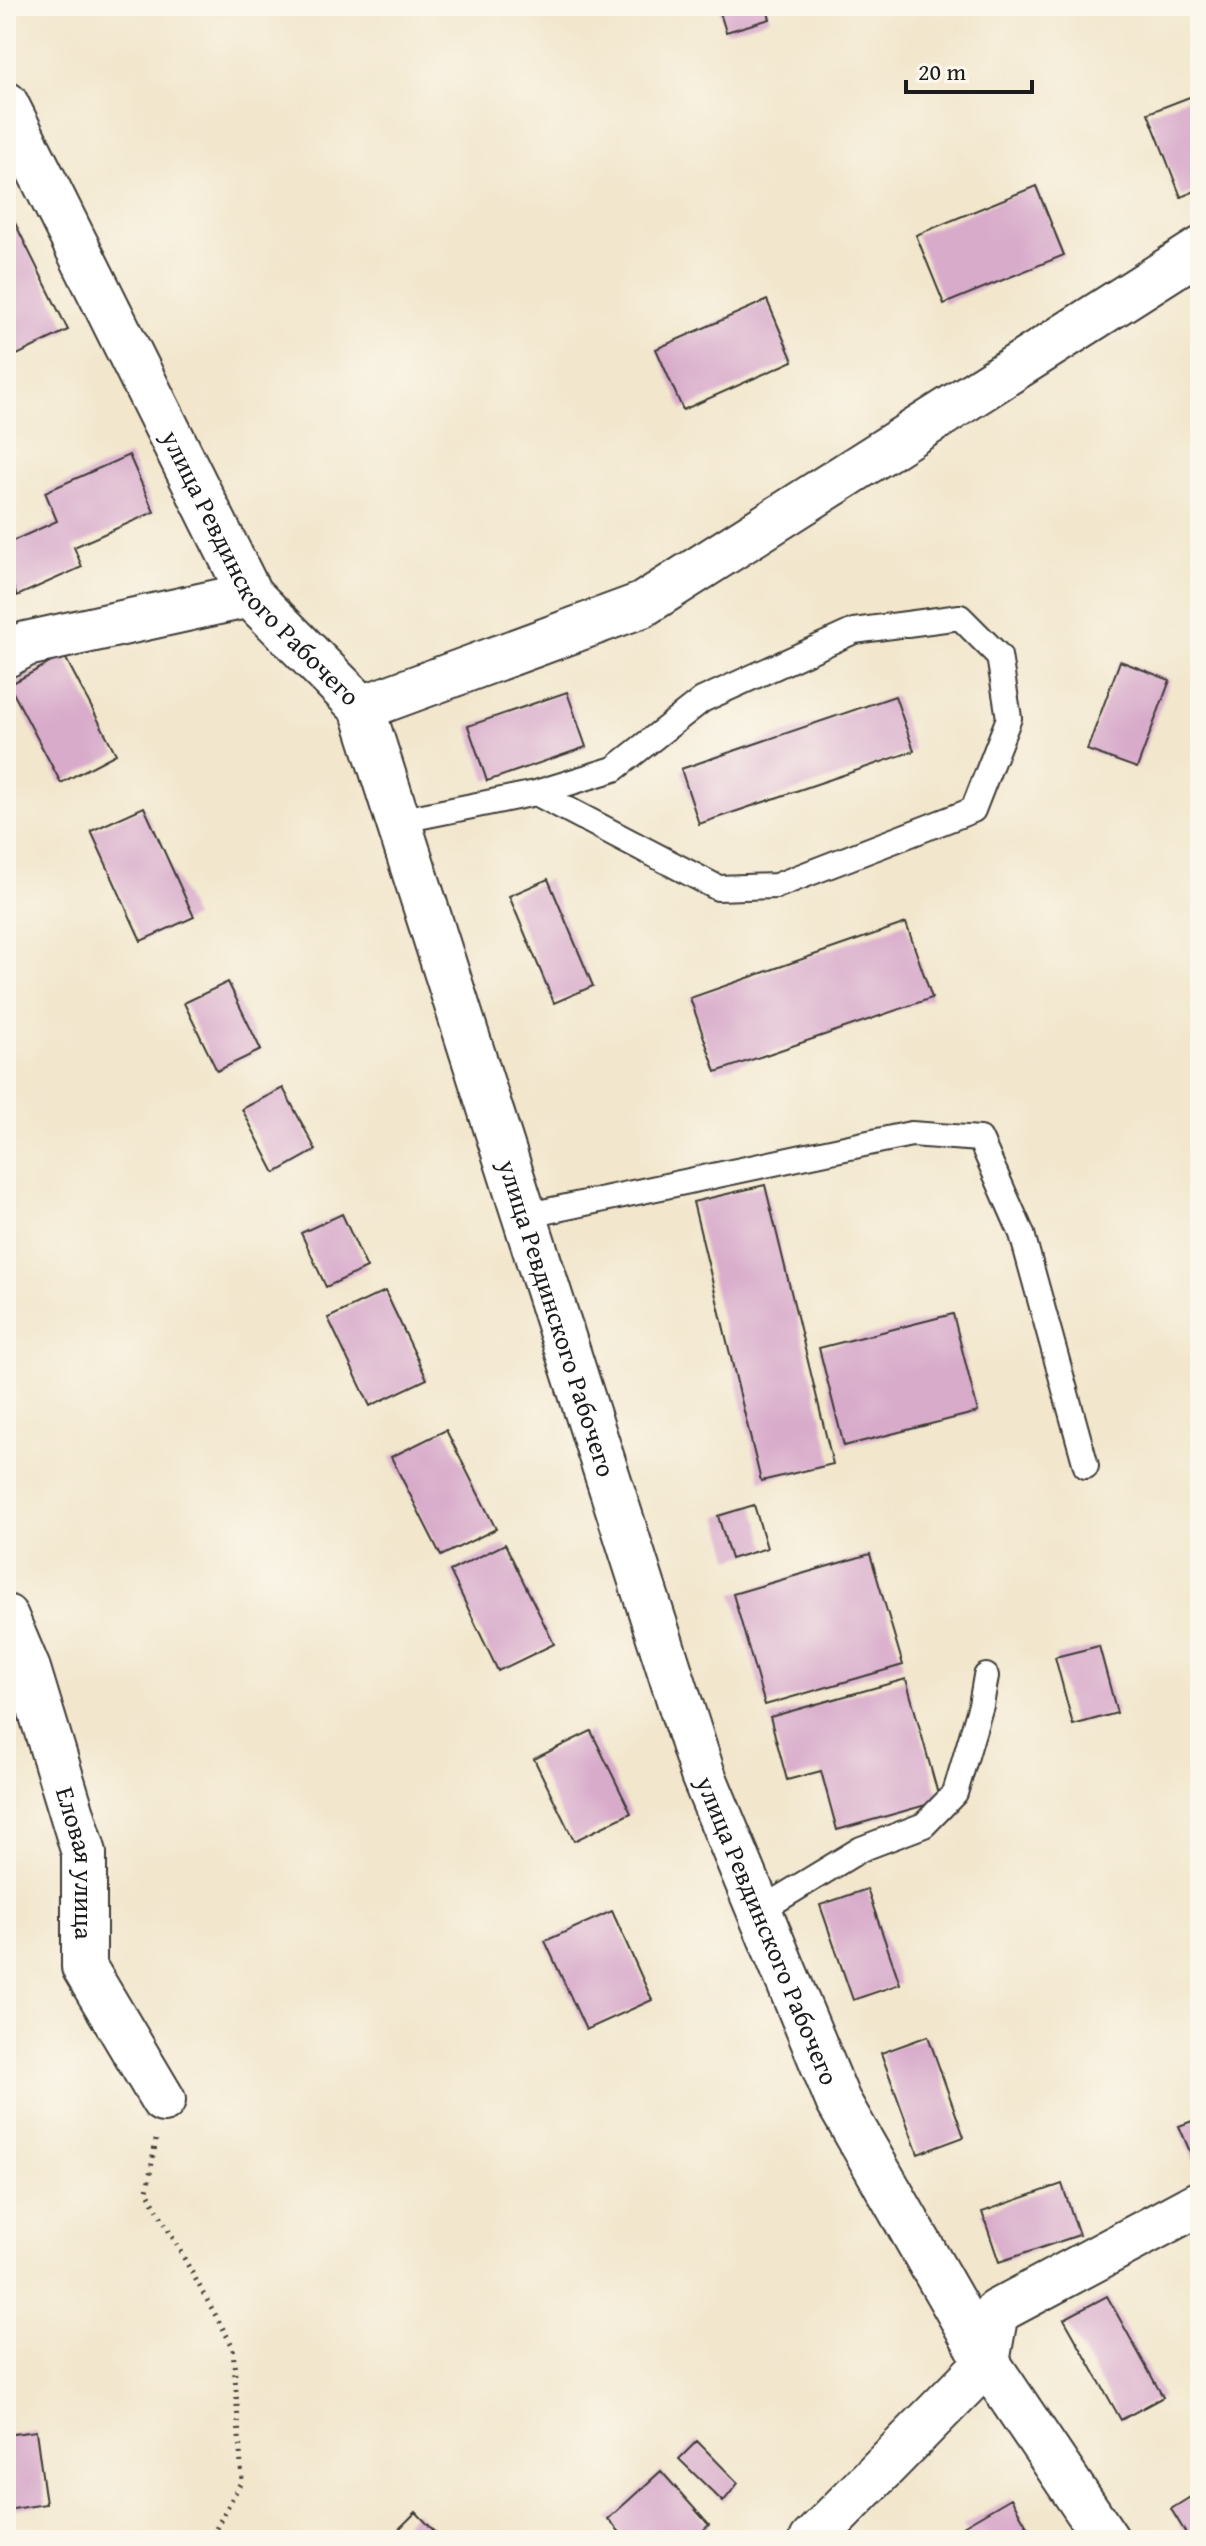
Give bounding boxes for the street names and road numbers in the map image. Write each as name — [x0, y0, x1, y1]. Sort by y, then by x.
street label: улица Ревдинского Рабочего — [152, 422, 369, 714]
street label: улица Ревдинского Рабочего — [488, 1153, 627, 1482]
street label: улица Ревдинского Рабочего — [686, 1769, 849, 2091]
street label: Еловая улица — [46, 1782, 104, 1940]

